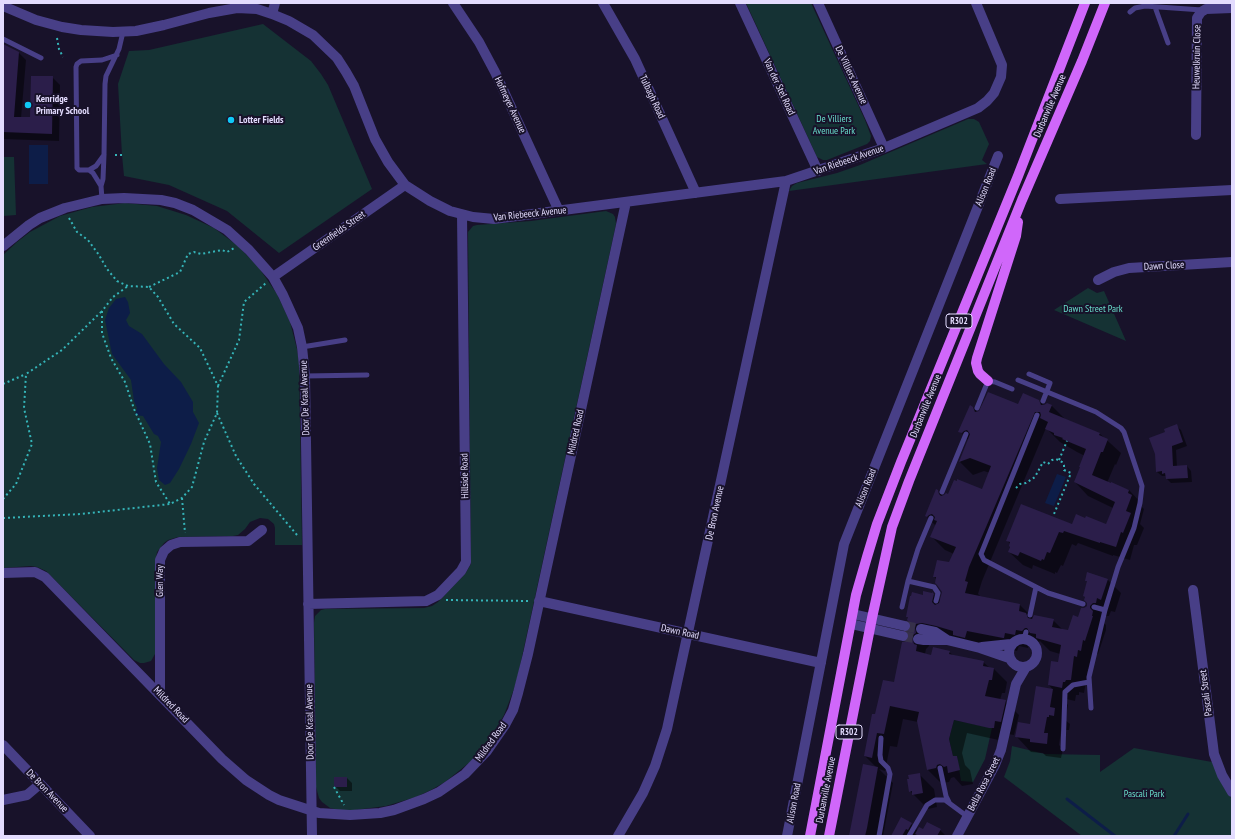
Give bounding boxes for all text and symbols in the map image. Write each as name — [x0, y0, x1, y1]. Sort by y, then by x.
street label: Heuwelkruin Close — [1190, 25, 1204, 89]
street label: De Villiers Avenue — [832, 44, 870, 106]
street label: Van der Stel Road — [761, 57, 797, 117]
street label: Tulbagh Road — [637, 73, 667, 121]
street label: Durbanville Avenue — [1031, 73, 1069, 139]
street label: Hofmeyer Avenue — [492, 75, 528, 135]
place label: Kenridge Primary School — [36, 93, 89, 116]
marker: Kenridge Primary School — [23, 100, 33, 110]
park label: De Villiers Avenue Park — [813, 113, 855, 136]
place label: Lotter Fields — [239, 114, 284, 126]
marker: Lotter Fields — [226, 115, 236, 125]
street label: Van Riebeeck Avenue — [812, 142, 886, 178]
street label: Alison Road — [973, 166, 999, 208]
street label: Van Riebeeck Avenue — [493, 204, 567, 224]
street label: Greenfields Street — [310, 208, 368, 254]
street label: Dawn Close — [1144, 259, 1184, 273]
park label: Dawn Street Park — [1063, 303, 1123, 315]
road number: R302 — [946, 314, 972, 328]
street label: Door De Kraal Avenue — [298, 360, 312, 436]
street label: Durbanville Avenue — [908, 373, 944, 439]
street label: Mildred Road — [565, 408, 587, 456]
street label: Hillside Road — [459, 453, 471, 499]
street label: Alison Road — [853, 467, 879, 509]
street label: De Bron Avenue — [703, 485, 727, 541]
street label: Glen Way — [154, 565, 166, 597]
street label: Dawn Road — [660, 622, 700, 642]
street label: Pascali Street — [1197, 669, 1215, 717]
street label: Mildred Road — [151, 684, 191, 726]
street label: Door De Kraal Avenue — [303, 684, 317, 760]
street label: Mildred Road — [473, 720, 509, 764]
road number: R302 — [836, 725, 862, 739]
street label: Bella Rosa Street — [965, 755, 1003, 813]
street label: Durbanville Avenue — [814, 756, 838, 824]
street label: De Bron Avenue — [24, 767, 70, 815]
street label: Alison Road — [784, 782, 804, 824]
park label: Pascali Park — [1124, 788, 1164, 800]

